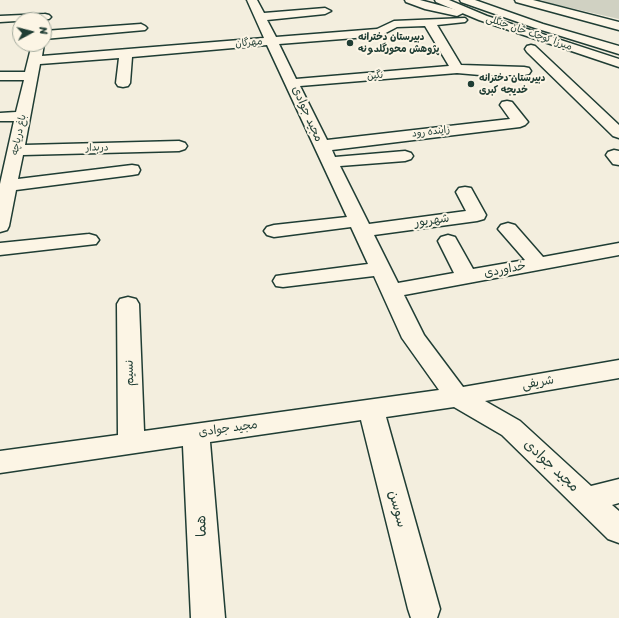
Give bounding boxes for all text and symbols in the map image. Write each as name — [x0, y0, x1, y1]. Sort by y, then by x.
north arrow — [12, 12, 52, 52]
street label: میرزا کوچک خان جنگلی — [484, 13, 574, 53]
text: N — [34, 26, 53, 36]
place label: دبیرستان دخترانه پژوهش محورگلدونه — [358, 31, 439, 54]
street label: مهرگان — [235, 36, 263, 50]
marker: دبیرستان دخترانه پژوهش محورگلدونه — [345, 38, 355, 48]
street label: نگین — [366, 69, 384, 83]
place label: دبیرستان دخترانه خدیجه کبری — [479, 72, 545, 96]
marker: دبیرستان دخترانه خدیجه کبری — [466, 79, 476, 89]
street label: مجید جوادی — [288, 84, 326, 144]
street label: باغ دریاچه — [9, 113, 29, 157]
street label: زاینده رود — [411, 124, 451, 140]
street label: دربدار — [85, 142, 109, 154]
street label: شهریور — [414, 211, 450, 231]
street label: خداوردی — [483, 259, 527, 281]
street label: نسیم — [123, 360, 137, 386]
street label: شریفی — [521, 373, 555, 393]
street label: مجید جوادی — [198, 418, 258, 440]
street label: مجید جوادی — [520, 436, 582, 496]
street label: سوسن — [384, 489, 410, 529]
street label: هما — [193, 515, 211, 537]

